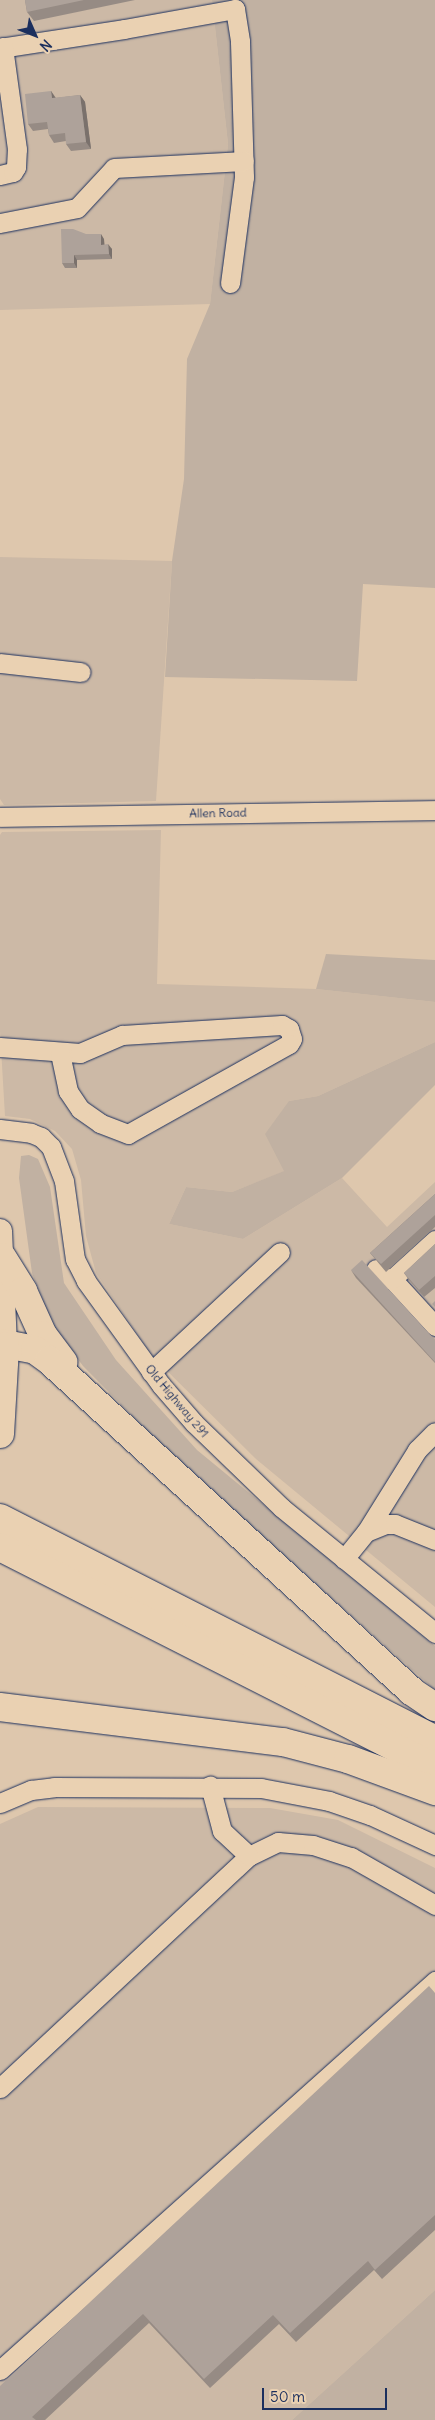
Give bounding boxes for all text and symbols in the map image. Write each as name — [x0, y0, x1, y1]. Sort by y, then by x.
north arrow — [10, 10, 60, 60]
text: N — [36, 36, 56, 55]
street label: Allen Road — [189, 805, 247, 821]
street label: Old Highway 291 — [142, 1362, 212, 1440]
scale bar — [265, 2378, 390, 2410]
text: 50 m — [270, 2387, 305, 2406]

